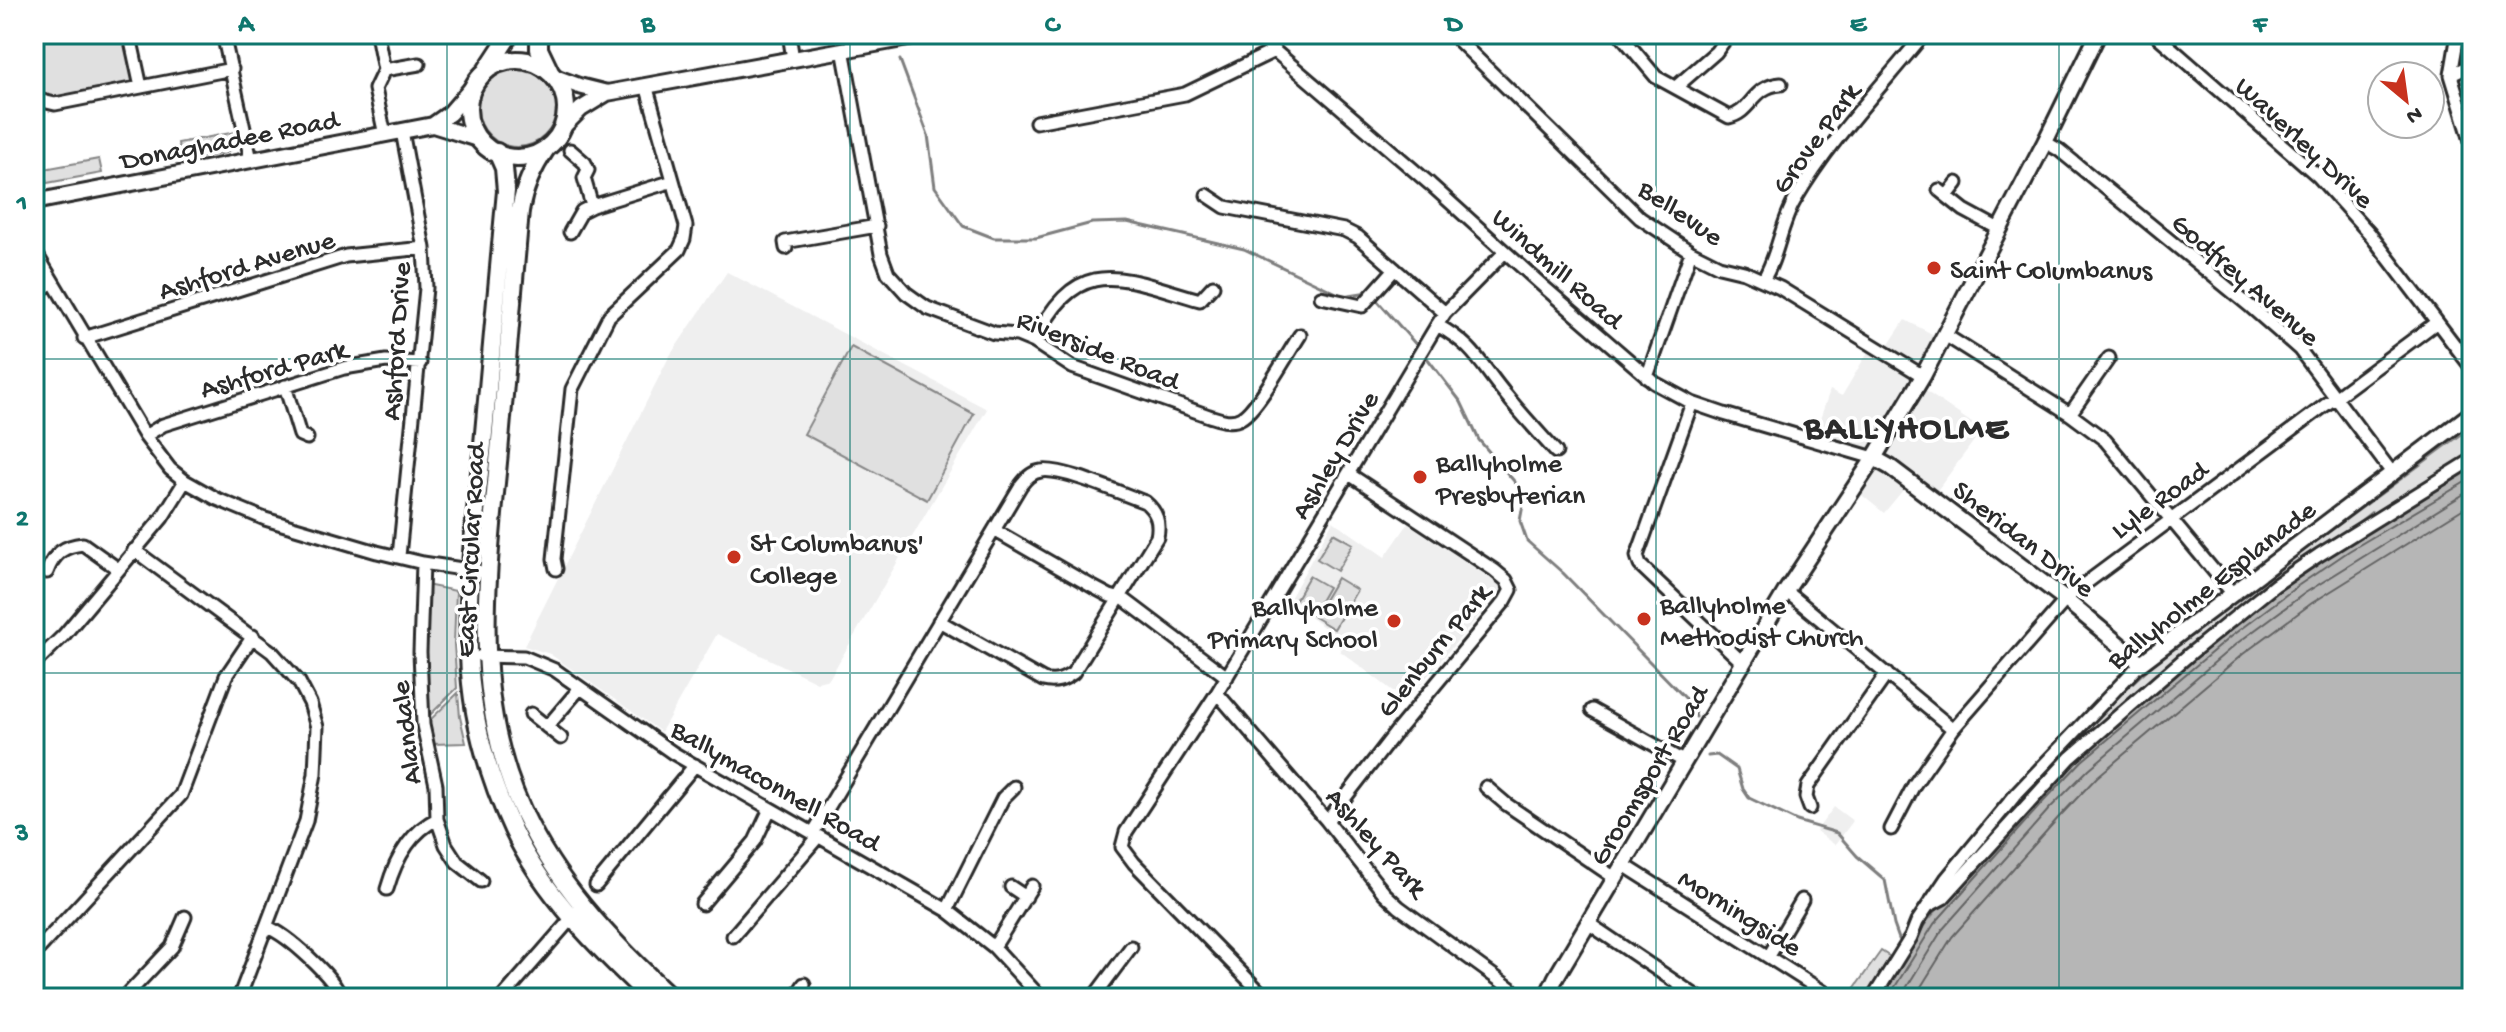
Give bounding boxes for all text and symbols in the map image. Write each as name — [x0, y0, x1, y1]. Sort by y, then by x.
text: A — [237, 11, 255, 42]
text: B — [640, 11, 656, 42]
text: C — [1045, 11, 1062, 42]
text: D — [1444, 11, 1464, 42]
text: E — [1850, 11, 1868, 42]
text: F — [2252, 11, 2268, 42]
north arrow — [2366, 60, 2446, 140]
street label: Waverley Drive — [2227, 71, 2380, 217]
street label: Grove Park — [1766, 76, 1870, 201]
text: N — [2401, 99, 2426, 129]
street label: Donaghadee Road — [116, 105, 344, 180]
street label: Bellevue — [1630, 174, 1729, 255]
text: 1 — [16, 190, 27, 221]
street label: Windmill Road — [1483, 203, 1631, 340]
street label: Godfrey Avenue — [2163, 208, 2326, 355]
street label: Ashford Avenue — [155, 225, 340, 310]
place label: Saint Columbanus — [1950, 256, 2153, 289]
marker: Saint Columbanus — [1925, 259, 1943, 277]
street label: Ashford Drive — [376, 260, 421, 422]
street label: Riverside Road — [1011, 305, 1186, 401]
street label: Ashford Park — [197, 334, 354, 408]
street label: Ashley Drive — [1286, 386, 1388, 527]
district label: BALLYHOLME — [1803, 409, 2010, 452]
street label: East Circular Road — [450, 440, 495, 658]
place label: Ballyholme Presbyterian — [1435, 449, 1586, 514]
street label: Lyle Road — [2105, 454, 2218, 548]
marker: Ballyholme Presbyterian — [1411, 468, 1429, 486]
street label: Sheridan Drive — [1945, 475, 2100, 607]
street label: Ballyholme Esplanade — [2101, 495, 2324, 679]
text: 2 — [16, 505, 29, 536]
place label: St Columbanus' College — [750, 529, 924, 594]
marker: St Columbanus' College — [725, 548, 743, 566]
street label: Glenburn Park — [1371, 576, 1501, 725]
place label: Ballyholme Methodist Church — [1659, 591, 1864, 656]
place label: Ballyholme Primary School — [1207, 593, 1379, 658]
marker: Ballyholme Methodist Church — [1635, 610, 1653, 628]
marker: Ballyholme Primary School — [1385, 612, 1403, 630]
street label: Alandale — [386, 678, 431, 786]
street label: Groomsport Road — [1584, 678, 1719, 872]
street label: Ballymaconnell Road — [663, 714, 888, 863]
street label: Ashley Park — [1317, 782, 1434, 908]
text: 3 — [14, 820, 29, 851]
street label: Morningside — [1671, 864, 1807, 966]

